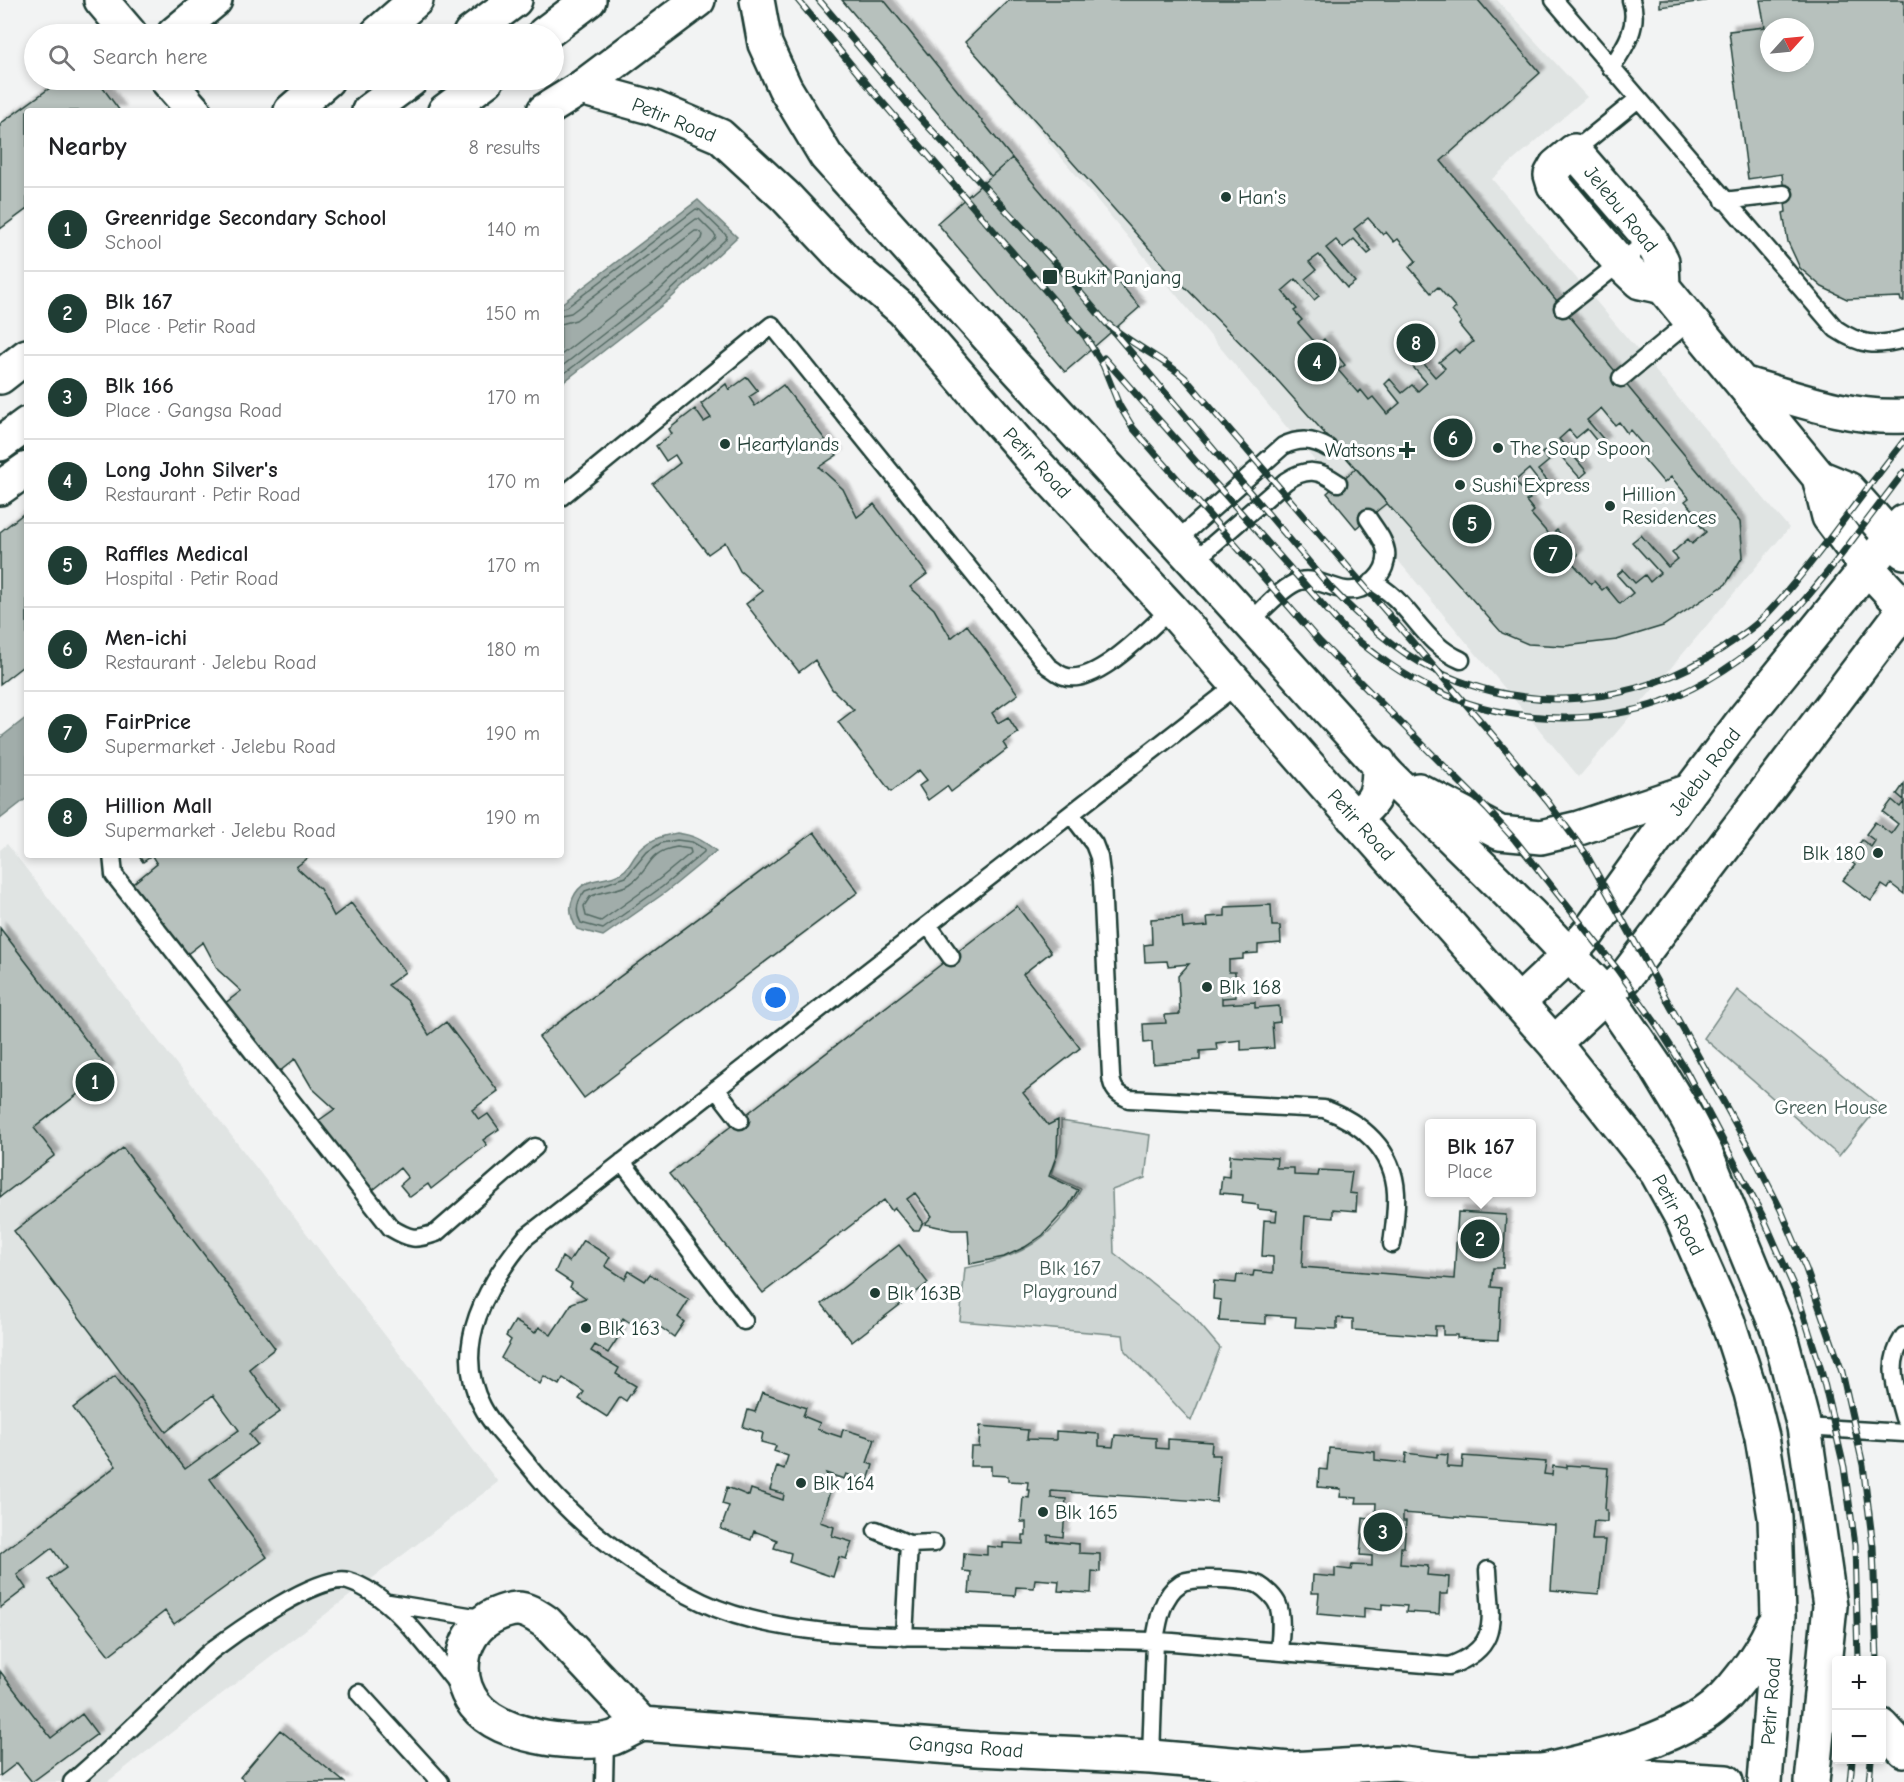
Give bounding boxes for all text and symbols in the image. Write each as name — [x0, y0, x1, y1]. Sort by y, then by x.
north arrow — [1760, 18, 1814, 72]
search box — [24, 24, 564, 90]
icon: search — [45, 41, 78, 74]
text: Search here — [93, 44, 208, 70]
street label: Petir Road — [629, 93, 719, 147]
text: Nearby — [48, 132, 127, 162]
text: 8 results — [468, 136, 540, 159]
street label: Jelebu Road — [1579, 161, 1663, 257]
place label: Han's — [1238, 186, 1286, 209]
marker: Han's — [1219, 190, 1233, 204]
text: Greenridge Secondary School — [105, 205, 387, 231]
text: 1 — [64, 218, 71, 241]
text: 140 m — [487, 218, 540, 241]
text: School — [105, 231, 162, 254]
place label: Bukit Panjang — [1064, 266, 1182, 289]
marker: Bukit Panjang — [1041, 268, 1059, 286]
text: Blk 167 — [105, 289, 172, 315]
text: 2 — [63, 302, 72, 325]
text: 150 m — [486, 302, 540, 325]
text: Place · Petir Road — [105, 315, 256, 338]
pin: 8 — [1396, 320, 1436, 366]
pin: 4 — [1298, 340, 1336, 385]
text: Blk 166 — [105, 373, 174, 399]
text: 3 — [63, 386, 72, 409]
text: 170 m — [487, 386, 540, 409]
text: Place · Gangsa Road — [105, 399, 282, 422]
pin: 6 — [1434, 416, 1472, 460]
street label: Petir Road — [998, 423, 1076, 503]
place label: Heartylands — [737, 433, 839, 456]
marker: Heartylands — [718, 437, 732, 451]
place label: The Soup Spoon — [1510, 437, 1651, 460]
place label: Watsons — [1325, 439, 1395, 462]
marker: The Soup Spoon — [1491, 441, 1505, 455]
marker: Watsons — [1400, 443, 1414, 457]
text: Long John Silver's — [105, 457, 278, 483]
text: 4 — [63, 470, 72, 493]
text: 170 m — [487, 470, 540, 493]
place label: Sushi Express — [1472, 474, 1590, 497]
marker: Sushi Express — [1453, 478, 1467, 492]
text: Restaurant · Petir Road — [105, 483, 301, 506]
place label: Hillion Residences — [1622, 483, 1716, 529]
marker: Hillion Residences — [1603, 499, 1617, 513]
pin: 5 — [1452, 502, 1492, 546]
pin: 7 — [1534, 532, 1572, 576]
text: Raffles Medical — [105, 541, 248, 567]
text: 5 — [62, 554, 73, 577]
text: 170 m — [487, 554, 540, 577]
text: Hospital · Petir Road — [105, 567, 279, 590]
text: Men-ichi — [105, 625, 187, 651]
text: 6 — [62, 638, 73, 661]
text: 180 m — [486, 638, 540, 661]
text: Restaurant · Jelebu Road — [105, 651, 317, 674]
text: FairPrice — [105, 709, 191, 735]
text: 7 — [63, 722, 72, 745]
text: 190 m — [486, 722, 540, 745]
street label: Jelebu Road — [1664, 723, 1746, 821]
text: Supermarket · Jelebu Road — [105, 735, 336, 758]
street label: Petir Road — [1323, 784, 1399, 866]
text: Hillion Mall — [105, 793, 212, 819]
text: 8 — [62, 806, 73, 829]
text: 190 m — [486, 806, 540, 829]
text: Supermarket · Jelebu Road — [105, 819, 336, 842]
place label: Blk 180 — [1802, 842, 1866, 865]
marker: Blk 180 — [1871, 846, 1885, 860]
place label: Blk 168 — [1219, 976, 1281, 999]
marker: Blk 168 — [1200, 980, 1214, 994]
your location — [761, 983, 790, 1012]
pin: 1 — [76, 1060, 115, 1104]
park label: Green House — [1774, 1096, 1888, 1119]
popup — [1425, 1119, 1536, 1197]
text: Blk 167 — [1447, 1134, 1514, 1160]
text: Place — [1447, 1160, 1492, 1183]
street label: Petir Road — [1647, 1171, 1709, 1259]
pin: 2 — [1460, 1216, 1500, 1262]
park label: Blk 167 Playground — [1022, 1257, 1118, 1303]
place label: Blk 163B — [887, 1282, 961, 1305]
marker: Blk 163B — [868, 1286, 882, 1300]
place label: Blk 163 — [598, 1317, 660, 1340]
marker: Blk 163 — [579, 1321, 593, 1335]
place label: Blk 164 — [813, 1472, 875, 1495]
marker: Blk 164 — [794, 1476, 808, 1490]
place label: Blk 165 — [1055, 1501, 1118, 1524]
marker: Blk 165 — [1036, 1505, 1050, 1519]
pin: 3 — [1364, 1510, 1402, 1555]
street label: Petir Road — [1756, 1656, 1786, 1746]
map controls — [1832, 1656, 1886, 1764]
button: + — [1832, 1656, 1886, 1710]
button: − — [1832, 1710, 1886, 1764]
street label: Gangsa Road — [908, 1732, 1024, 1762]

